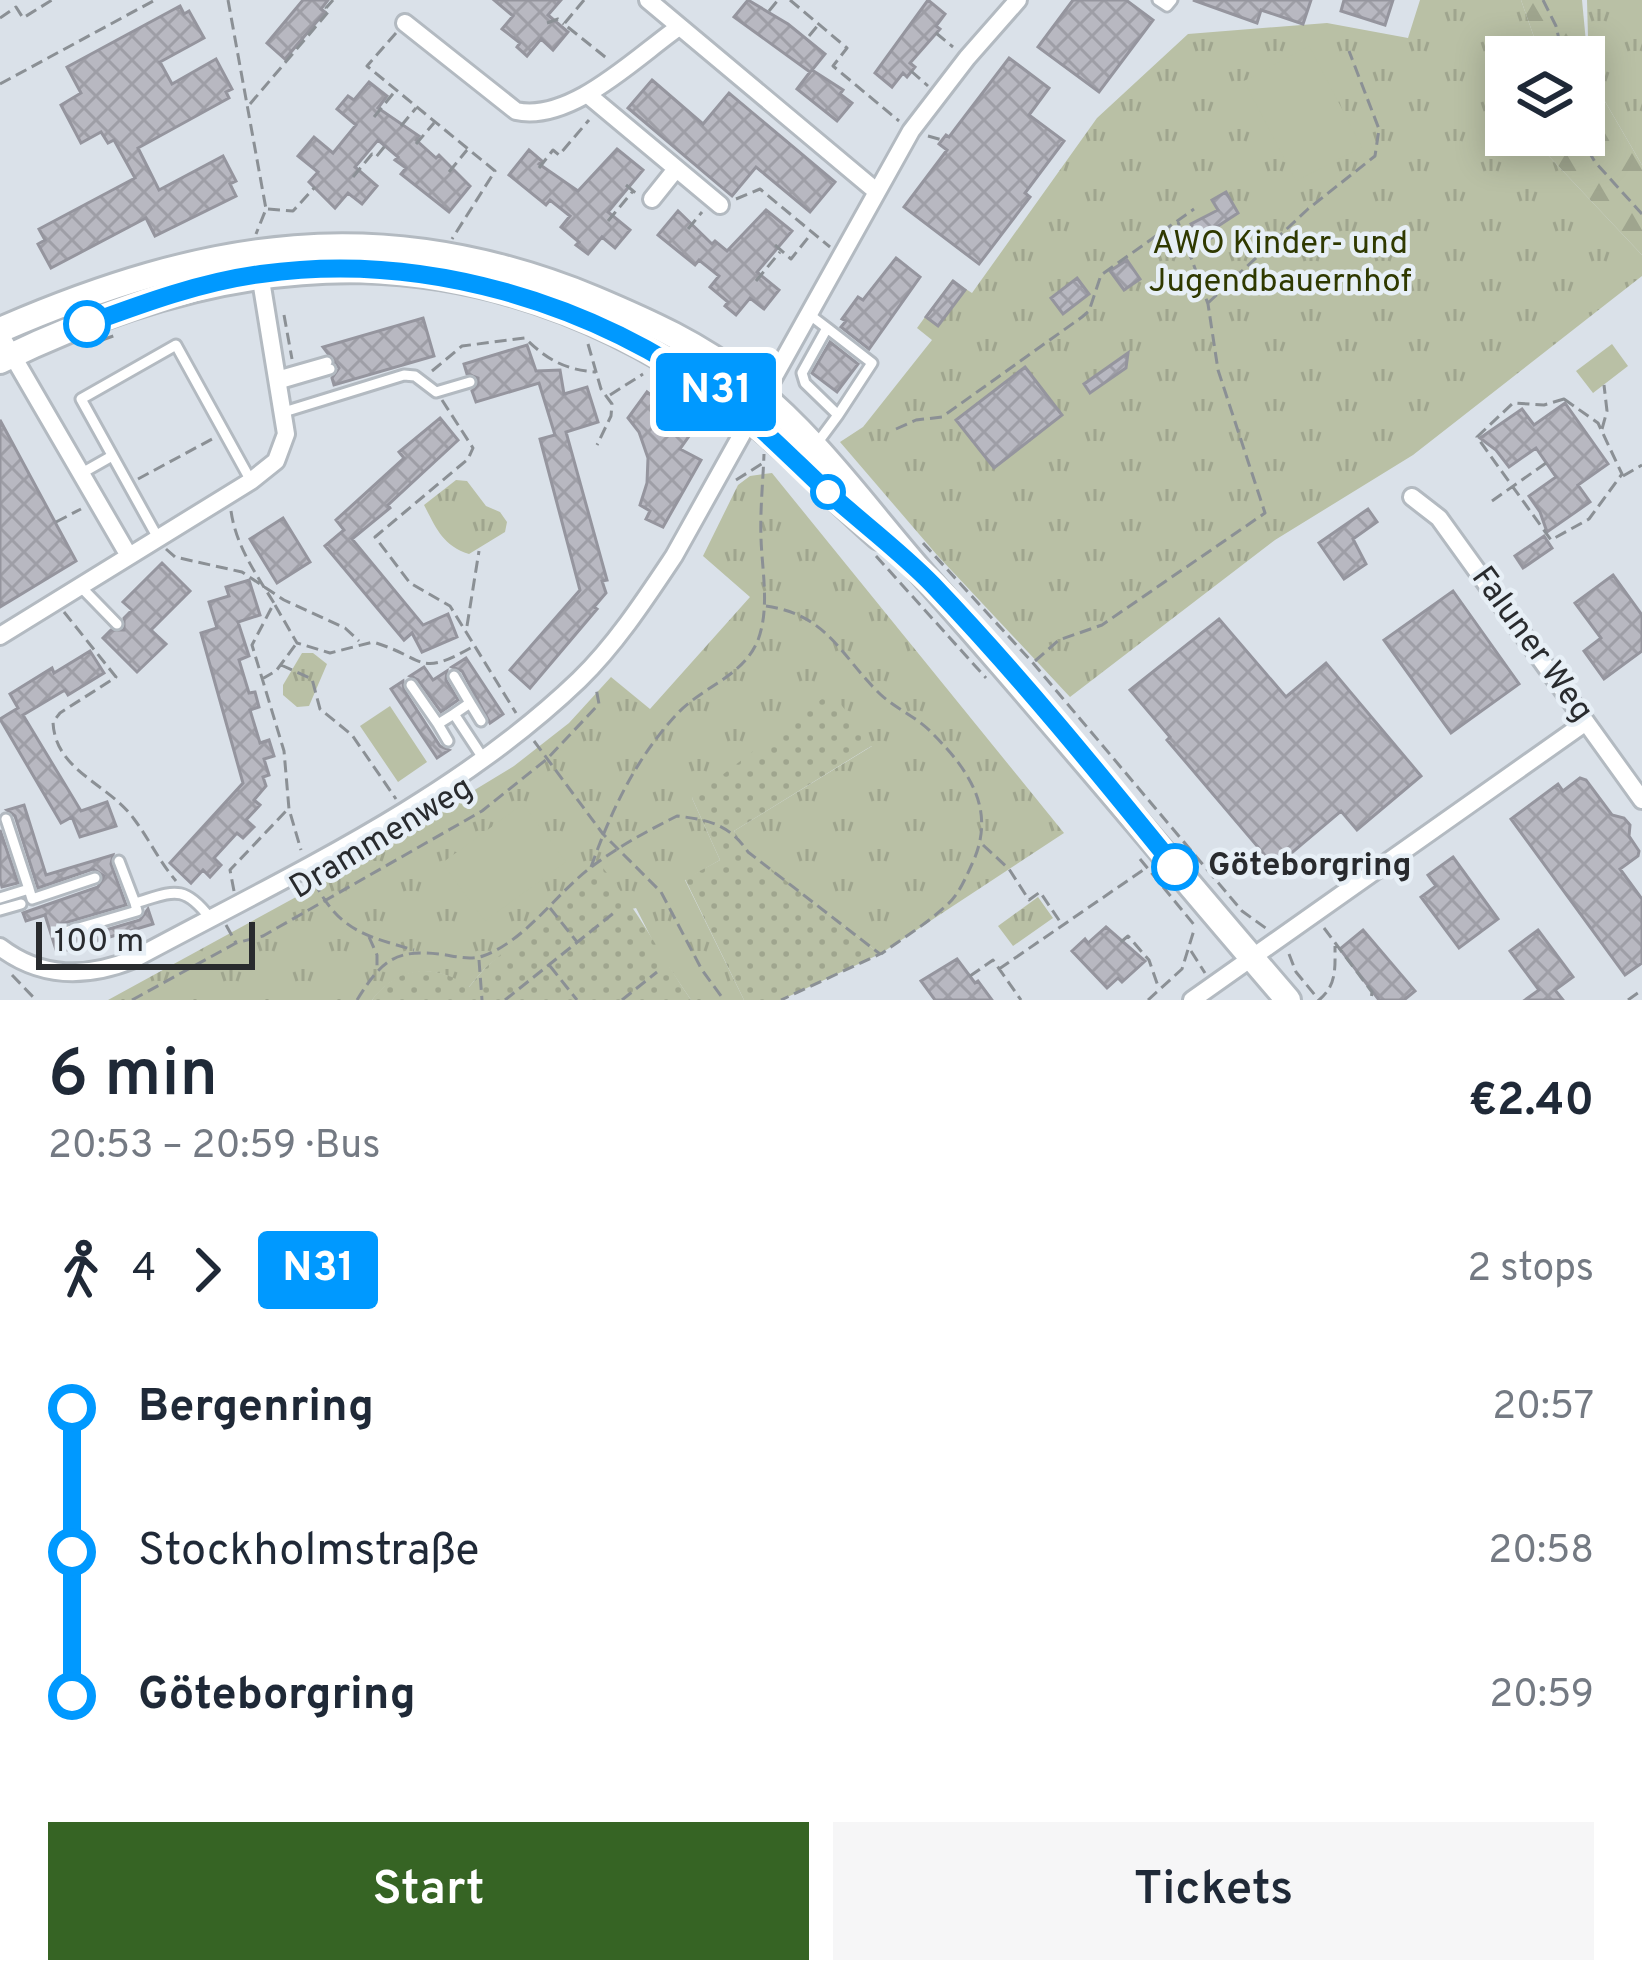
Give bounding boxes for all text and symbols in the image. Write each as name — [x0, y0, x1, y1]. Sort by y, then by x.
map controls — [1485, 36, 1605, 156]
button: layers — [1485, 36, 1605, 156]
park label: AWO Kinder- und Jugendbauernhof — [1149, 224, 1411, 304]
unlabelled marker — [65, 302, 109, 346]
line badge: N31 — [647, 353, 785, 431]
text: N31 — [680, 365, 752, 418]
unlabelled marker — [812, 476, 844, 508]
street label: Faluner Weg — [1461, 559, 1601, 731]
street label: Drammenweg — [283, 768, 481, 910]
marker: Göteborgring — [1153, 845, 1197, 889]
place label: Göteborgring — [1208, 846, 1412, 888]
scale bar — [36, 916, 255, 969]
text: 100 m — [54, 922, 144, 964]
text: 6 min — [48, 1036, 218, 1119]
text: €2.40 — [1468, 1074, 1594, 1131]
text: 20:53 – 20:59 · Bus — [48, 1123, 381, 1172]
icon: walk — [48, 1237, 114, 1303]
icon: forward — [174, 1237, 240, 1303]
text: N31 — [282, 1243, 354, 1296]
text: 4 — [132, 1246, 156, 1295]
text: 2 stops — [1467, 1246, 1594, 1295]
text: Bergenring — [138, 1380, 374, 1437]
text: 20:57 — [1492, 1384, 1594, 1433]
text: Stockholmstraße — [138, 1524, 480, 1581]
text: 20:58 — [1488, 1528, 1594, 1577]
text: Göteborgring — [138, 1668, 416, 1725]
text: 20:59 — [1489, 1672, 1594, 1721]
button: Start — [48, 1822, 809, 1960]
button: Tickets — [833, 1822, 1594, 1960]

